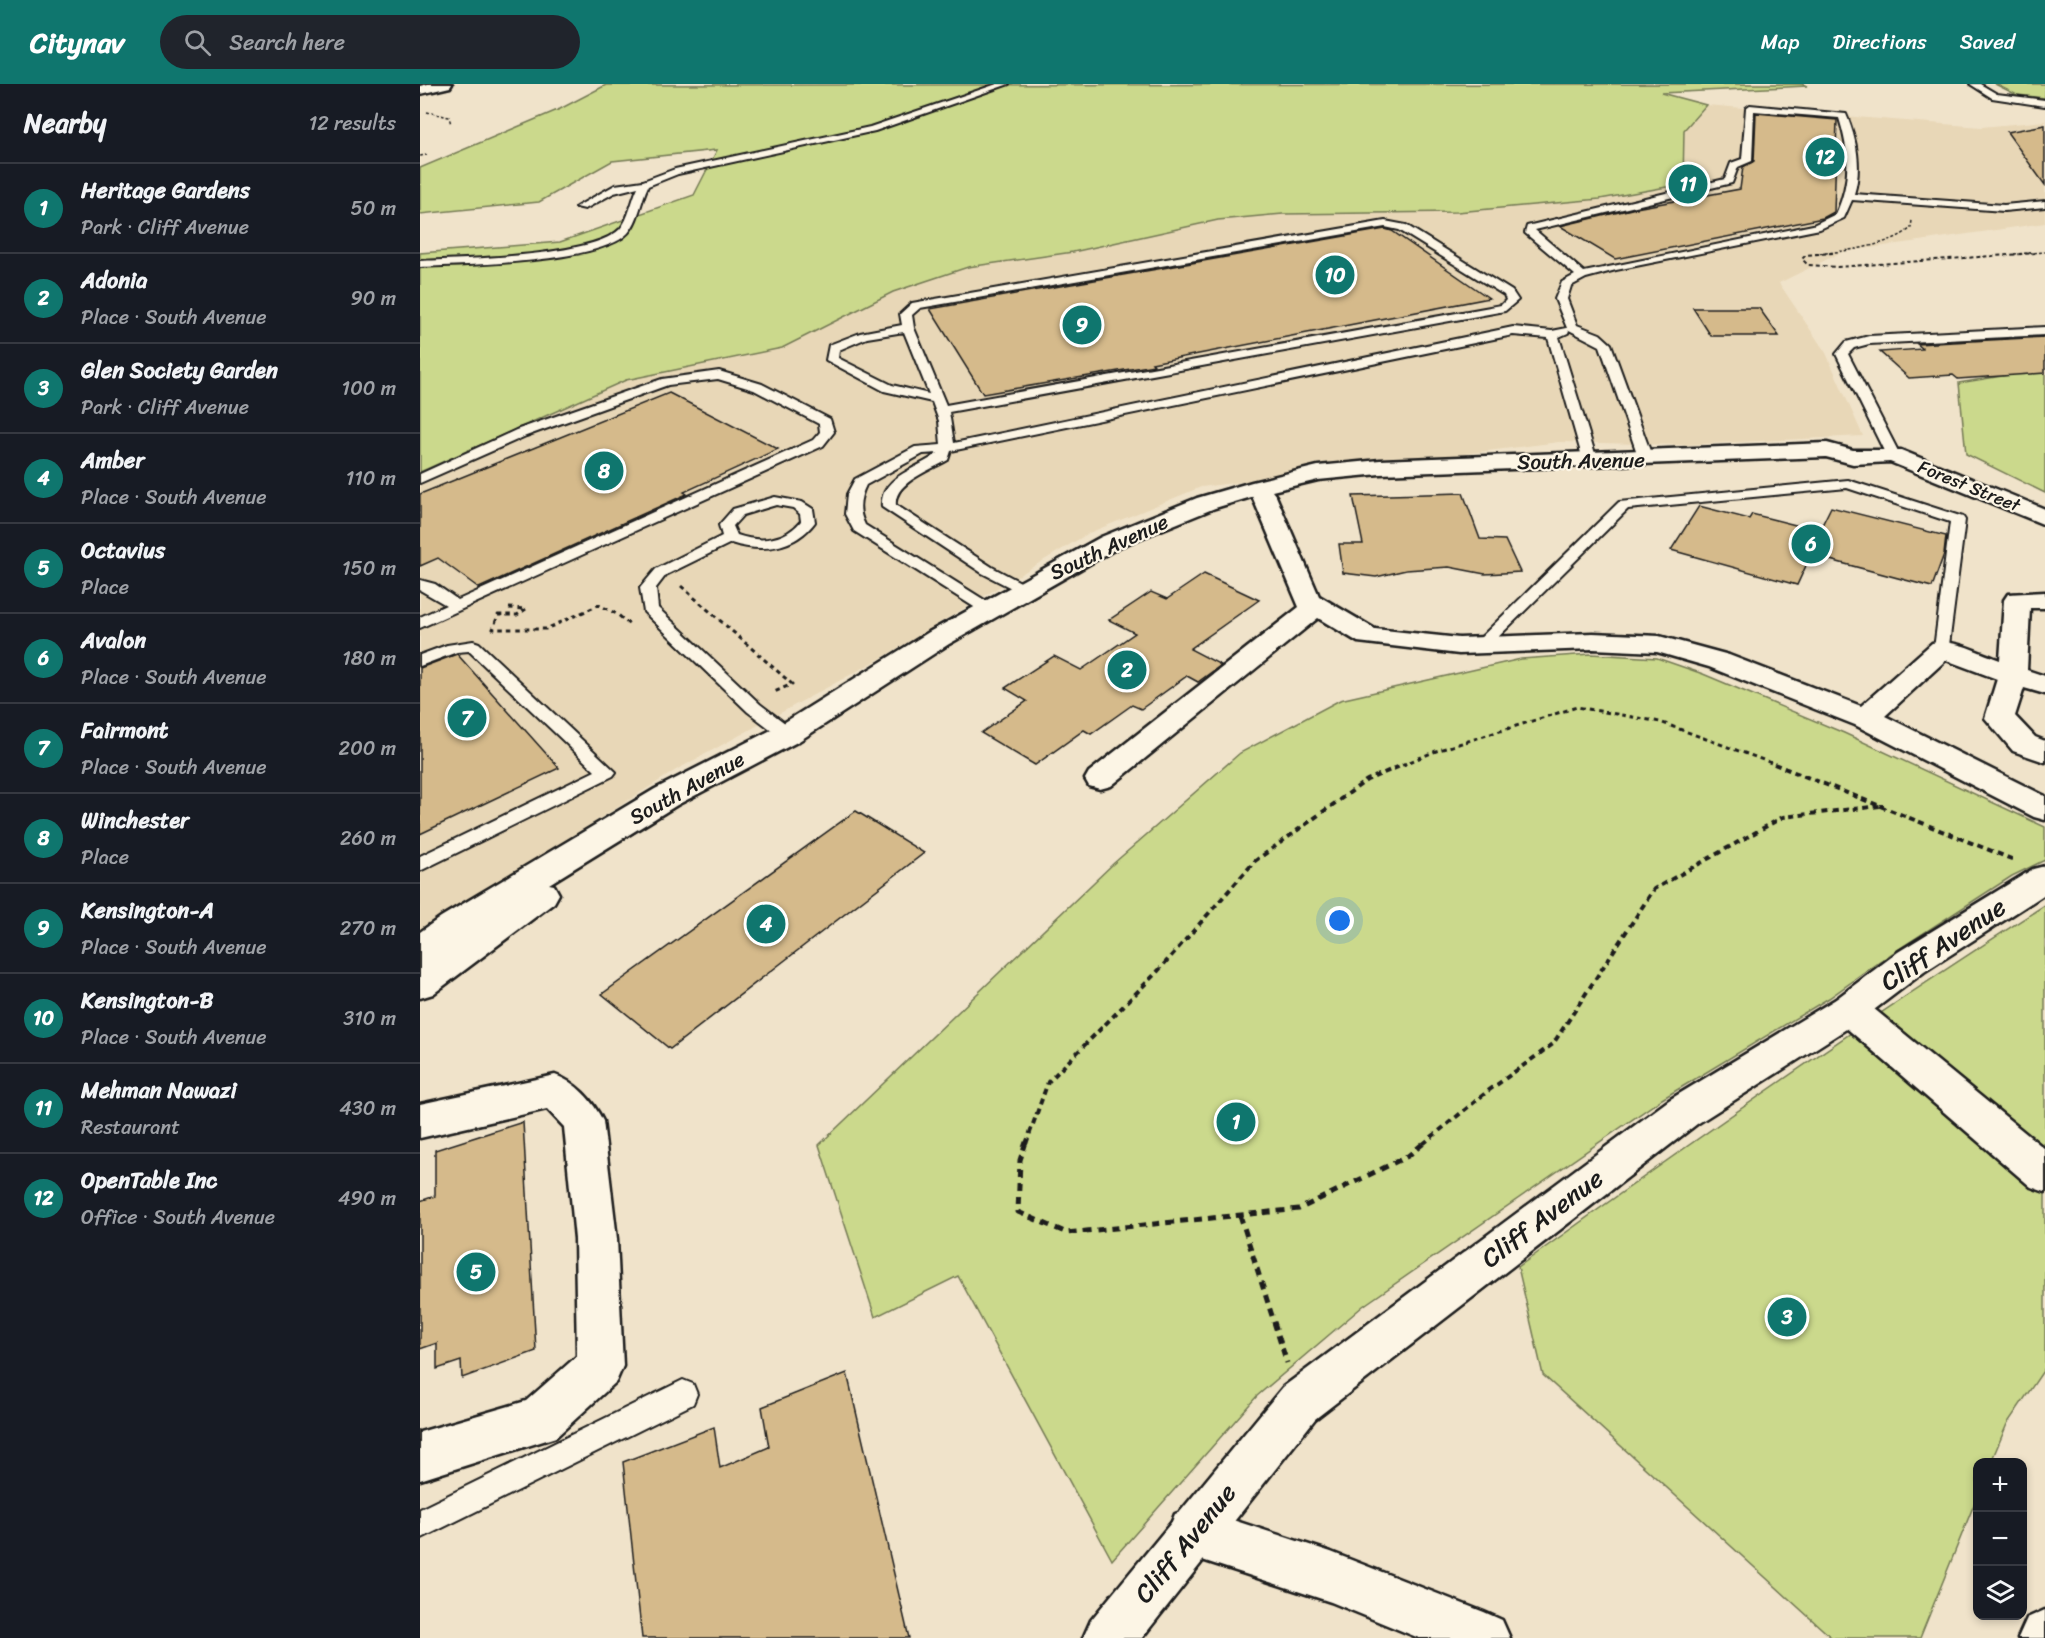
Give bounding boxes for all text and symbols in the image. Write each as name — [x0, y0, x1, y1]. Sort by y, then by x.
search box — [160, 15, 580, 69]
text: Citynav — [30, 18, 124, 67]
text: Search here — [229, 23, 345, 62]
text: Map — [1761, 23, 1799, 61]
text: Directions — [1832, 23, 1927, 61]
text: Saved — [1960, 23, 2015, 61]
icon: search — [181, 26, 214, 59]
text: Nearby — [24, 100, 106, 146]
text: 12 results — [309, 106, 396, 141]
pin: 12 — [1806, 134, 1844, 180]
pin: 11 — [1668, 162, 1708, 206]
text: Heritage Gardens — [81, 171, 250, 210]
text: 1 — [39, 191, 48, 226]
text: 50 m — [351, 191, 396, 226]
text: Park · Cliff Avenue — [81, 210, 249, 245]
pin: 10 — [1316, 252, 1354, 297]
text: Adonia — [81, 261, 147, 300]
text: 2 — [38, 281, 49, 316]
text: 90 m — [351, 281, 396, 316]
text: Place · South Avenue — [81, 300, 267, 335]
pin: 9 — [1062, 302, 1102, 348]
text: Glen Society Garden — [81, 351, 278, 390]
text: 3 — [38, 371, 49, 406]
text: 100 m — [342, 371, 396, 406]
text: Park · Cliff Avenue — [81, 390, 249, 425]
text: Amber — [81, 441, 144, 480]
street label: South Avenue — [1517, 441, 1645, 481]
pin: 8 — [584, 448, 624, 494]
street label: Forest Street — [1913, 451, 2026, 521]
text: 4 — [37, 461, 50, 496]
text: 110 m — [346, 461, 396, 496]
text: Place · South Avenue — [81, 480, 267, 515]
street label: South Avenue — [1043, 503, 1175, 591]
pin: 6 — [1792, 522, 1830, 566]
text: Octavius — [81, 531, 165, 570]
text: 5 — [37, 551, 50, 586]
text: 150 m — [342, 551, 396, 586]
text: Place — [81, 570, 129, 605]
text: Avalon — [81, 621, 146, 660]
text: 6 — [38, 641, 49, 676]
text: 180 m — [342, 641, 396, 676]
pin: 2 — [1108, 648, 1146, 692]
text: Place · South Avenue — [81, 660, 267, 695]
pin: 7 — [448, 696, 486, 740]
text: Fairmont — [81, 711, 168, 750]
text: 7 — [38, 731, 49, 766]
text: 200 m — [339, 731, 396, 766]
street label: South Avenue — [622, 740, 752, 836]
text: Place · South Avenue — [81, 750, 267, 785]
text: Winchester — [81, 801, 189, 840]
text: 8 — [37, 821, 50, 856]
text: 260 m — [340, 821, 396, 856]
text: Place — [81, 840, 129, 875]
street label: Cliff Avenue — [1870, 885, 2016, 1003]
text: Kensington-A — [81, 891, 214, 930]
pin: 4 — [746, 902, 786, 946]
your location — [1325, 906, 1354, 935]
text: 9 — [37, 911, 50, 946]
text: 270 m — [340, 911, 396, 946]
text: Place · South Avenue — [81, 930, 267, 965]
text: Kensington-B — [81, 981, 213, 1020]
text: 10 — [33, 1001, 54, 1036]
text: 310 m — [343, 1001, 396, 1036]
text: Place · South Avenue — [81, 1020, 267, 1055]
text: Mehman Nawazi — [81, 1071, 236, 1110]
text: 11 — [35, 1091, 52, 1126]
text: 430 m — [339, 1091, 396, 1126]
pin: 1 — [1216, 1100, 1256, 1144]
text: Restaurant — [81, 1110, 180, 1145]
street label: Cliff Avenue — [1470, 1156, 1614, 1280]
text: OpenTable Inc — [81, 1161, 217, 1200]
text: 12 — [33, 1181, 54, 1216]
text: 490 m — [338, 1181, 396, 1216]
text: Office · South Avenue — [81, 1200, 275, 1235]
pin: 5 — [456, 1250, 496, 1294]
pin: 3 — [1768, 1294, 1806, 1340]
map controls — [1973, 1458, 2027, 1620]
button: + — [1973, 1458, 2027, 1512]
street label: Cliff Avenue — [1122, 1472, 1248, 1614]
button: − — [1973, 1512, 2027, 1566]
button: layers — [1973, 1566, 2027, 1620]

